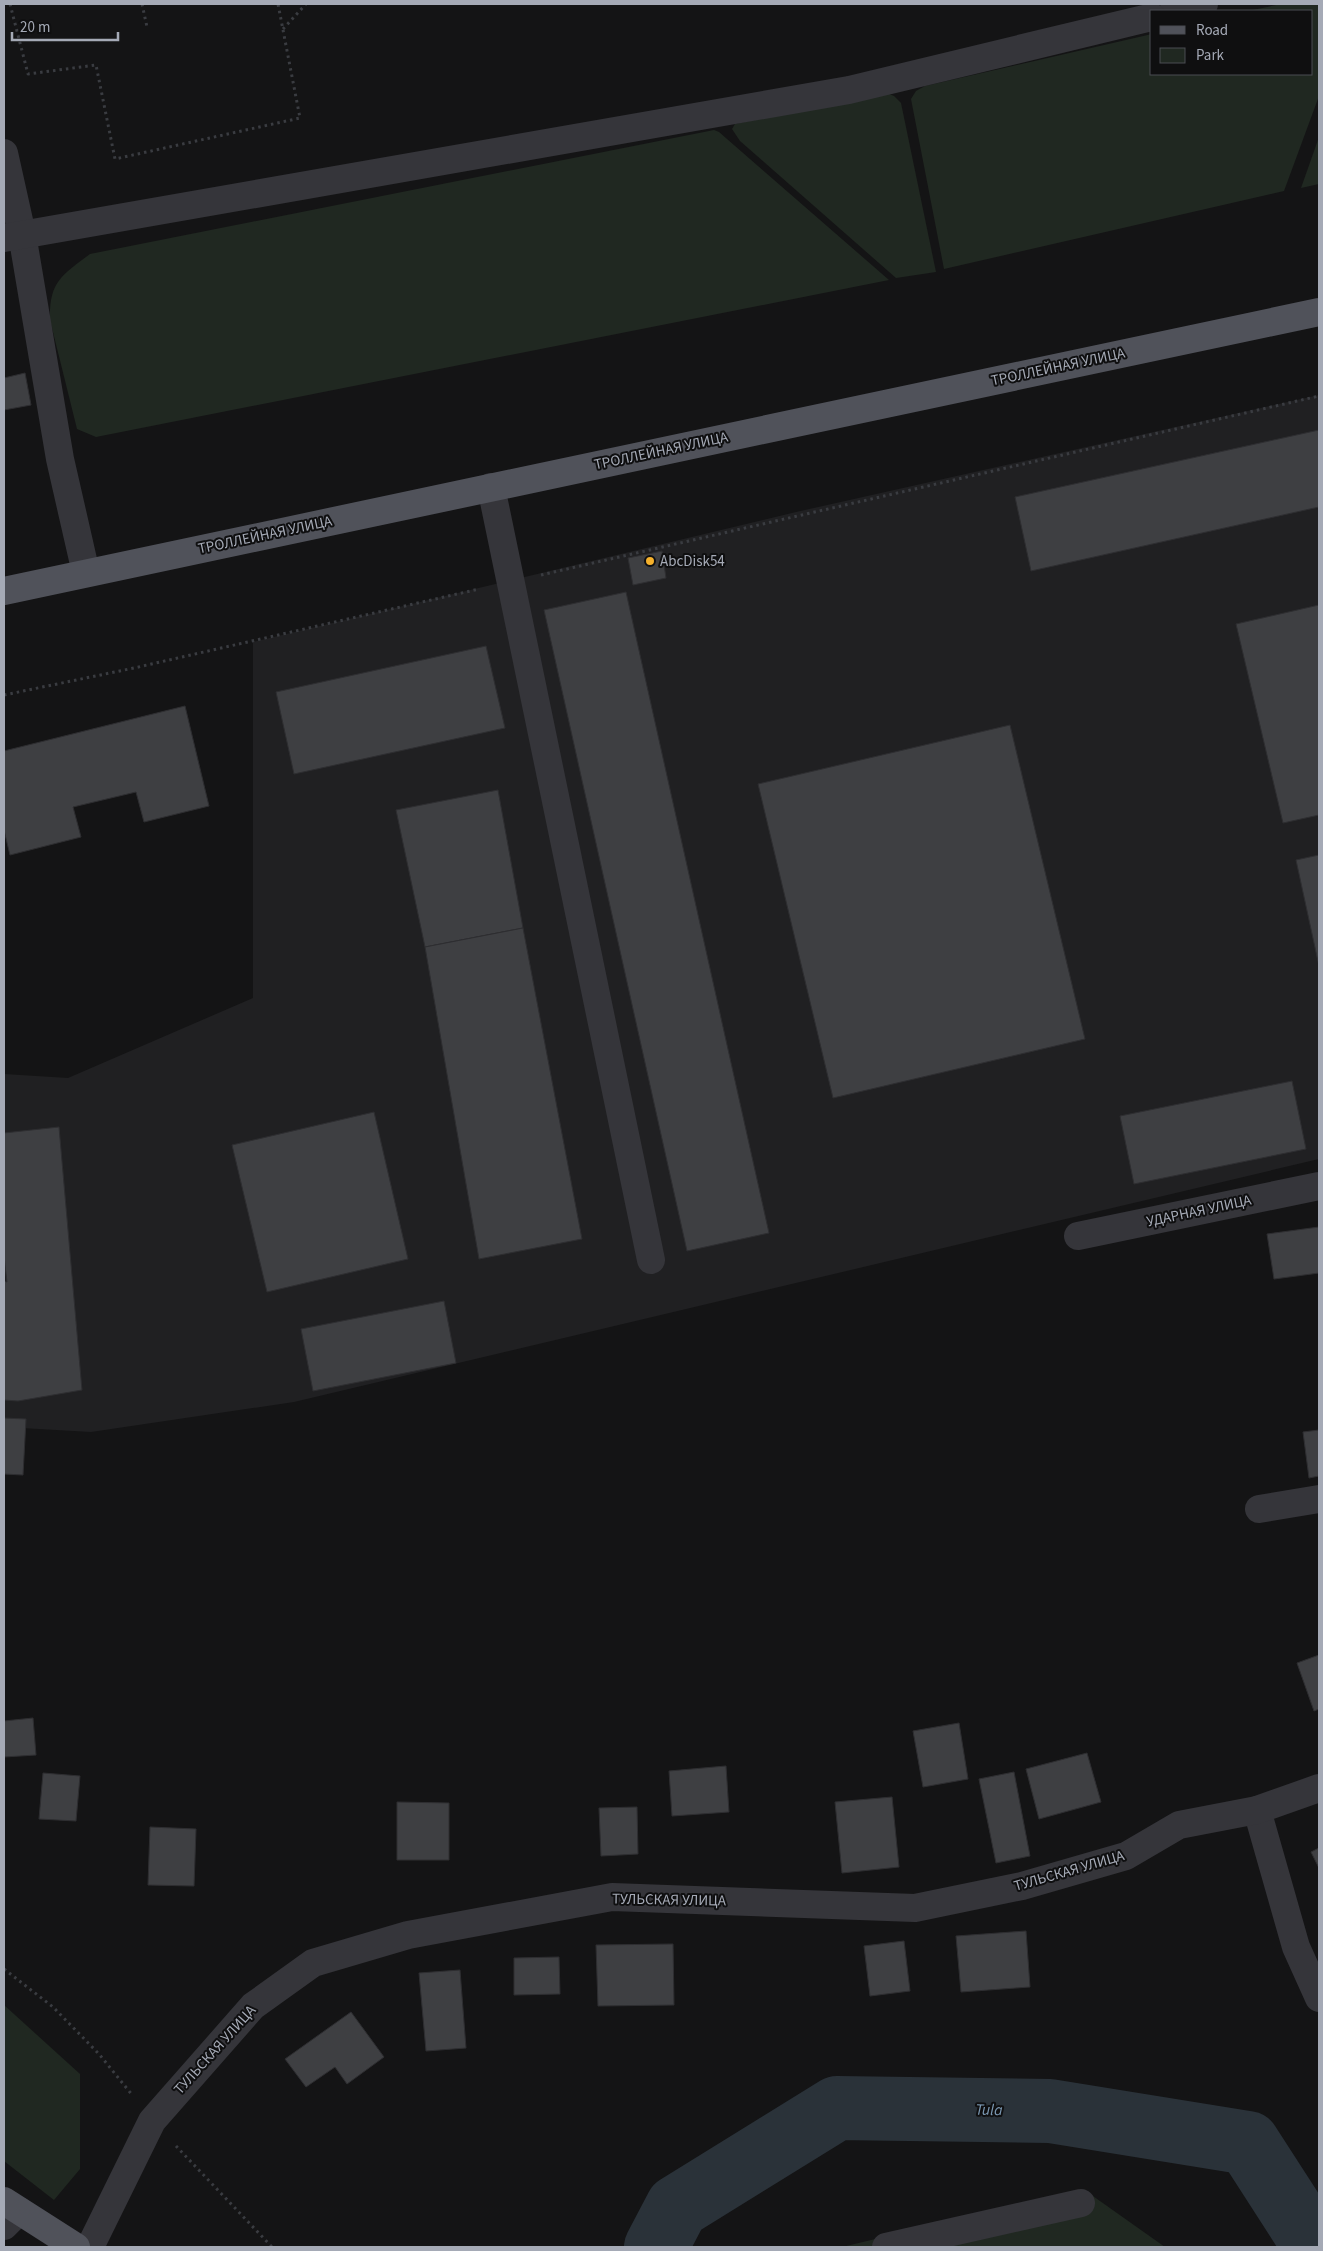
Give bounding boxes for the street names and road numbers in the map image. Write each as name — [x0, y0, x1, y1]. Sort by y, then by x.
street label: ТРОЛЛЕЙНАЯ УЛИЦА — [989, 342, 1128, 391]
street label: ТРОЛЛЕЙНАЯ УЛИЦА — [592, 426, 731, 475]
street label: ТРОЛЛЕЙНАЯ УЛИЦА — [196, 510, 335, 559]
street label: УДАРНАЯ УЛИЦА — [1145, 1189, 1254, 1232]
street label: ТУЛЬСКАЯ УЛИЦА — [1011, 1845, 1127, 1897]
street label: ТУЛЬСКАЯ УЛИЦА — [612, 1889, 727, 1912]
street label: ТУЛЬСКАЯ УЛИЦА — [169, 2000, 261, 2099]

